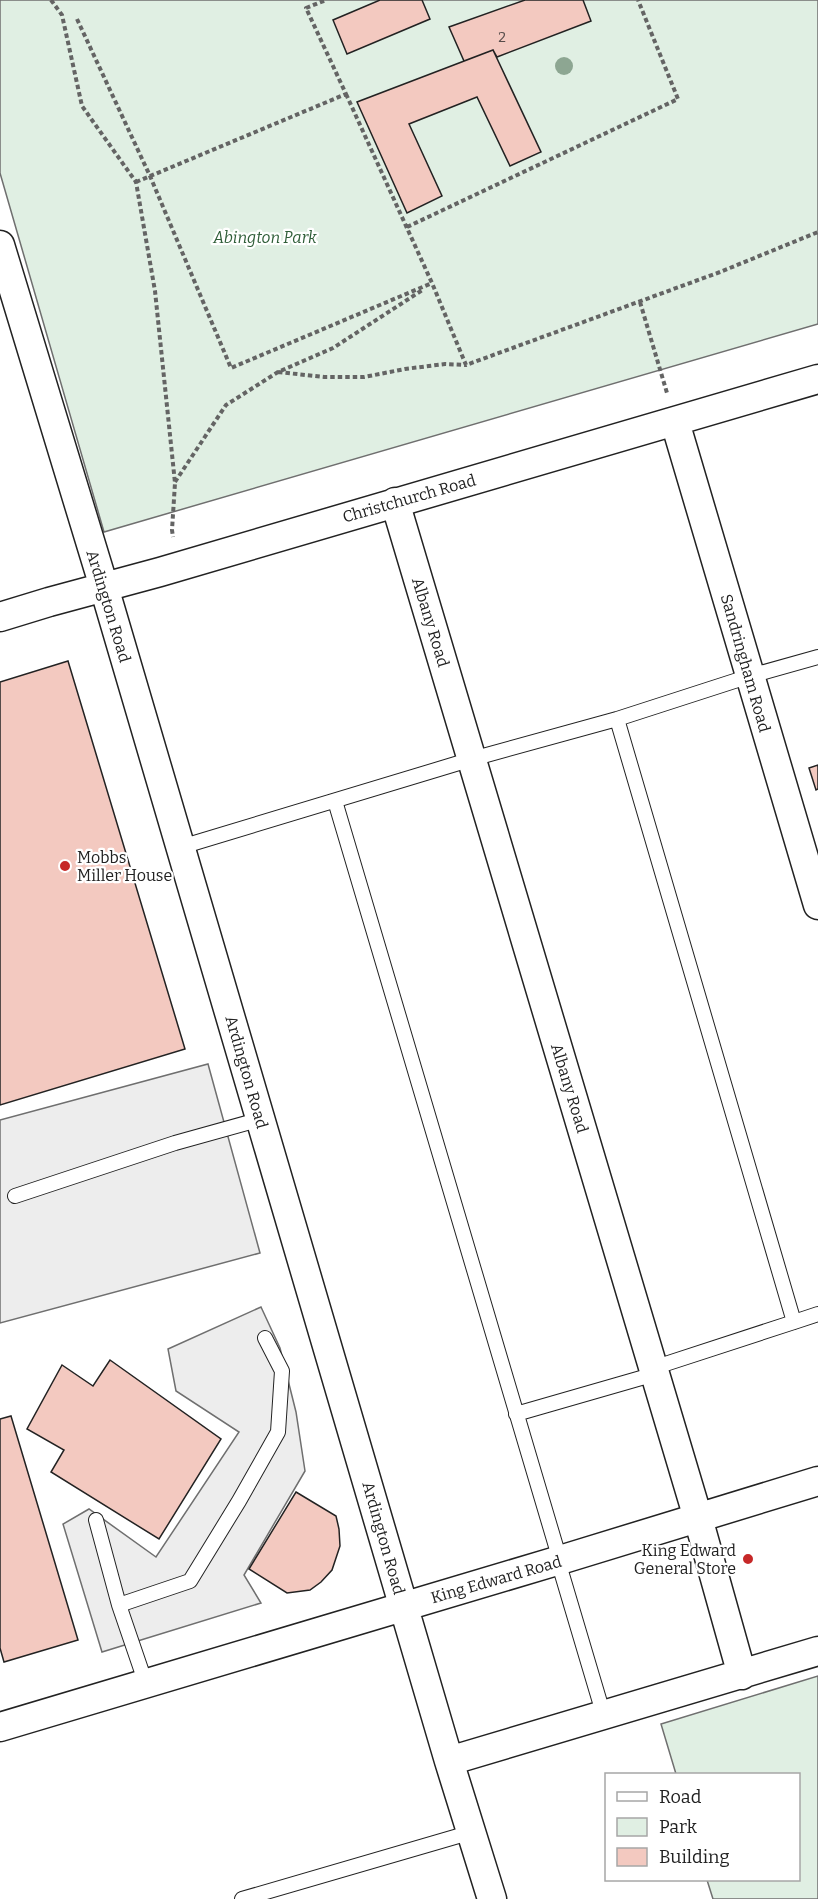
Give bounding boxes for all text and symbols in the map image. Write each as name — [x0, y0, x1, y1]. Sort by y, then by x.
house number: 2 — [498, 29, 506, 46]
park label: Abington Park — [212, 228, 317, 247]
street label: Christchurch Road — [340, 470, 478, 527]
street label: Ardington Road — [82, 548, 135, 665]
street label: Albany Road — [408, 575, 453, 670]
street label: Sandringham Road — [717, 592, 774, 735]
place label: Mobbs Miller House — [77, 848, 172, 885]
marker: Mobbs Miller House — [58, 859, 72, 873]
street label: Ardington Road — [221, 1013, 272, 1131]
street label: Albany Road — [547, 1041, 592, 1136]
street label: Ardington Road — [358, 1479, 409, 1597]
place label: King Edward General Store — [634, 1541, 737, 1578]
street label: King Edward Road — [429, 1552, 564, 1607]
marker: King Edward General Store — [741, 1552, 755, 1566]
legend — [605, 1773, 800, 1881]
text: Road — [659, 1786, 702, 1808]
text: Park — [659, 1816, 698, 1838]
text: Building — [659, 1846, 730, 1868]

